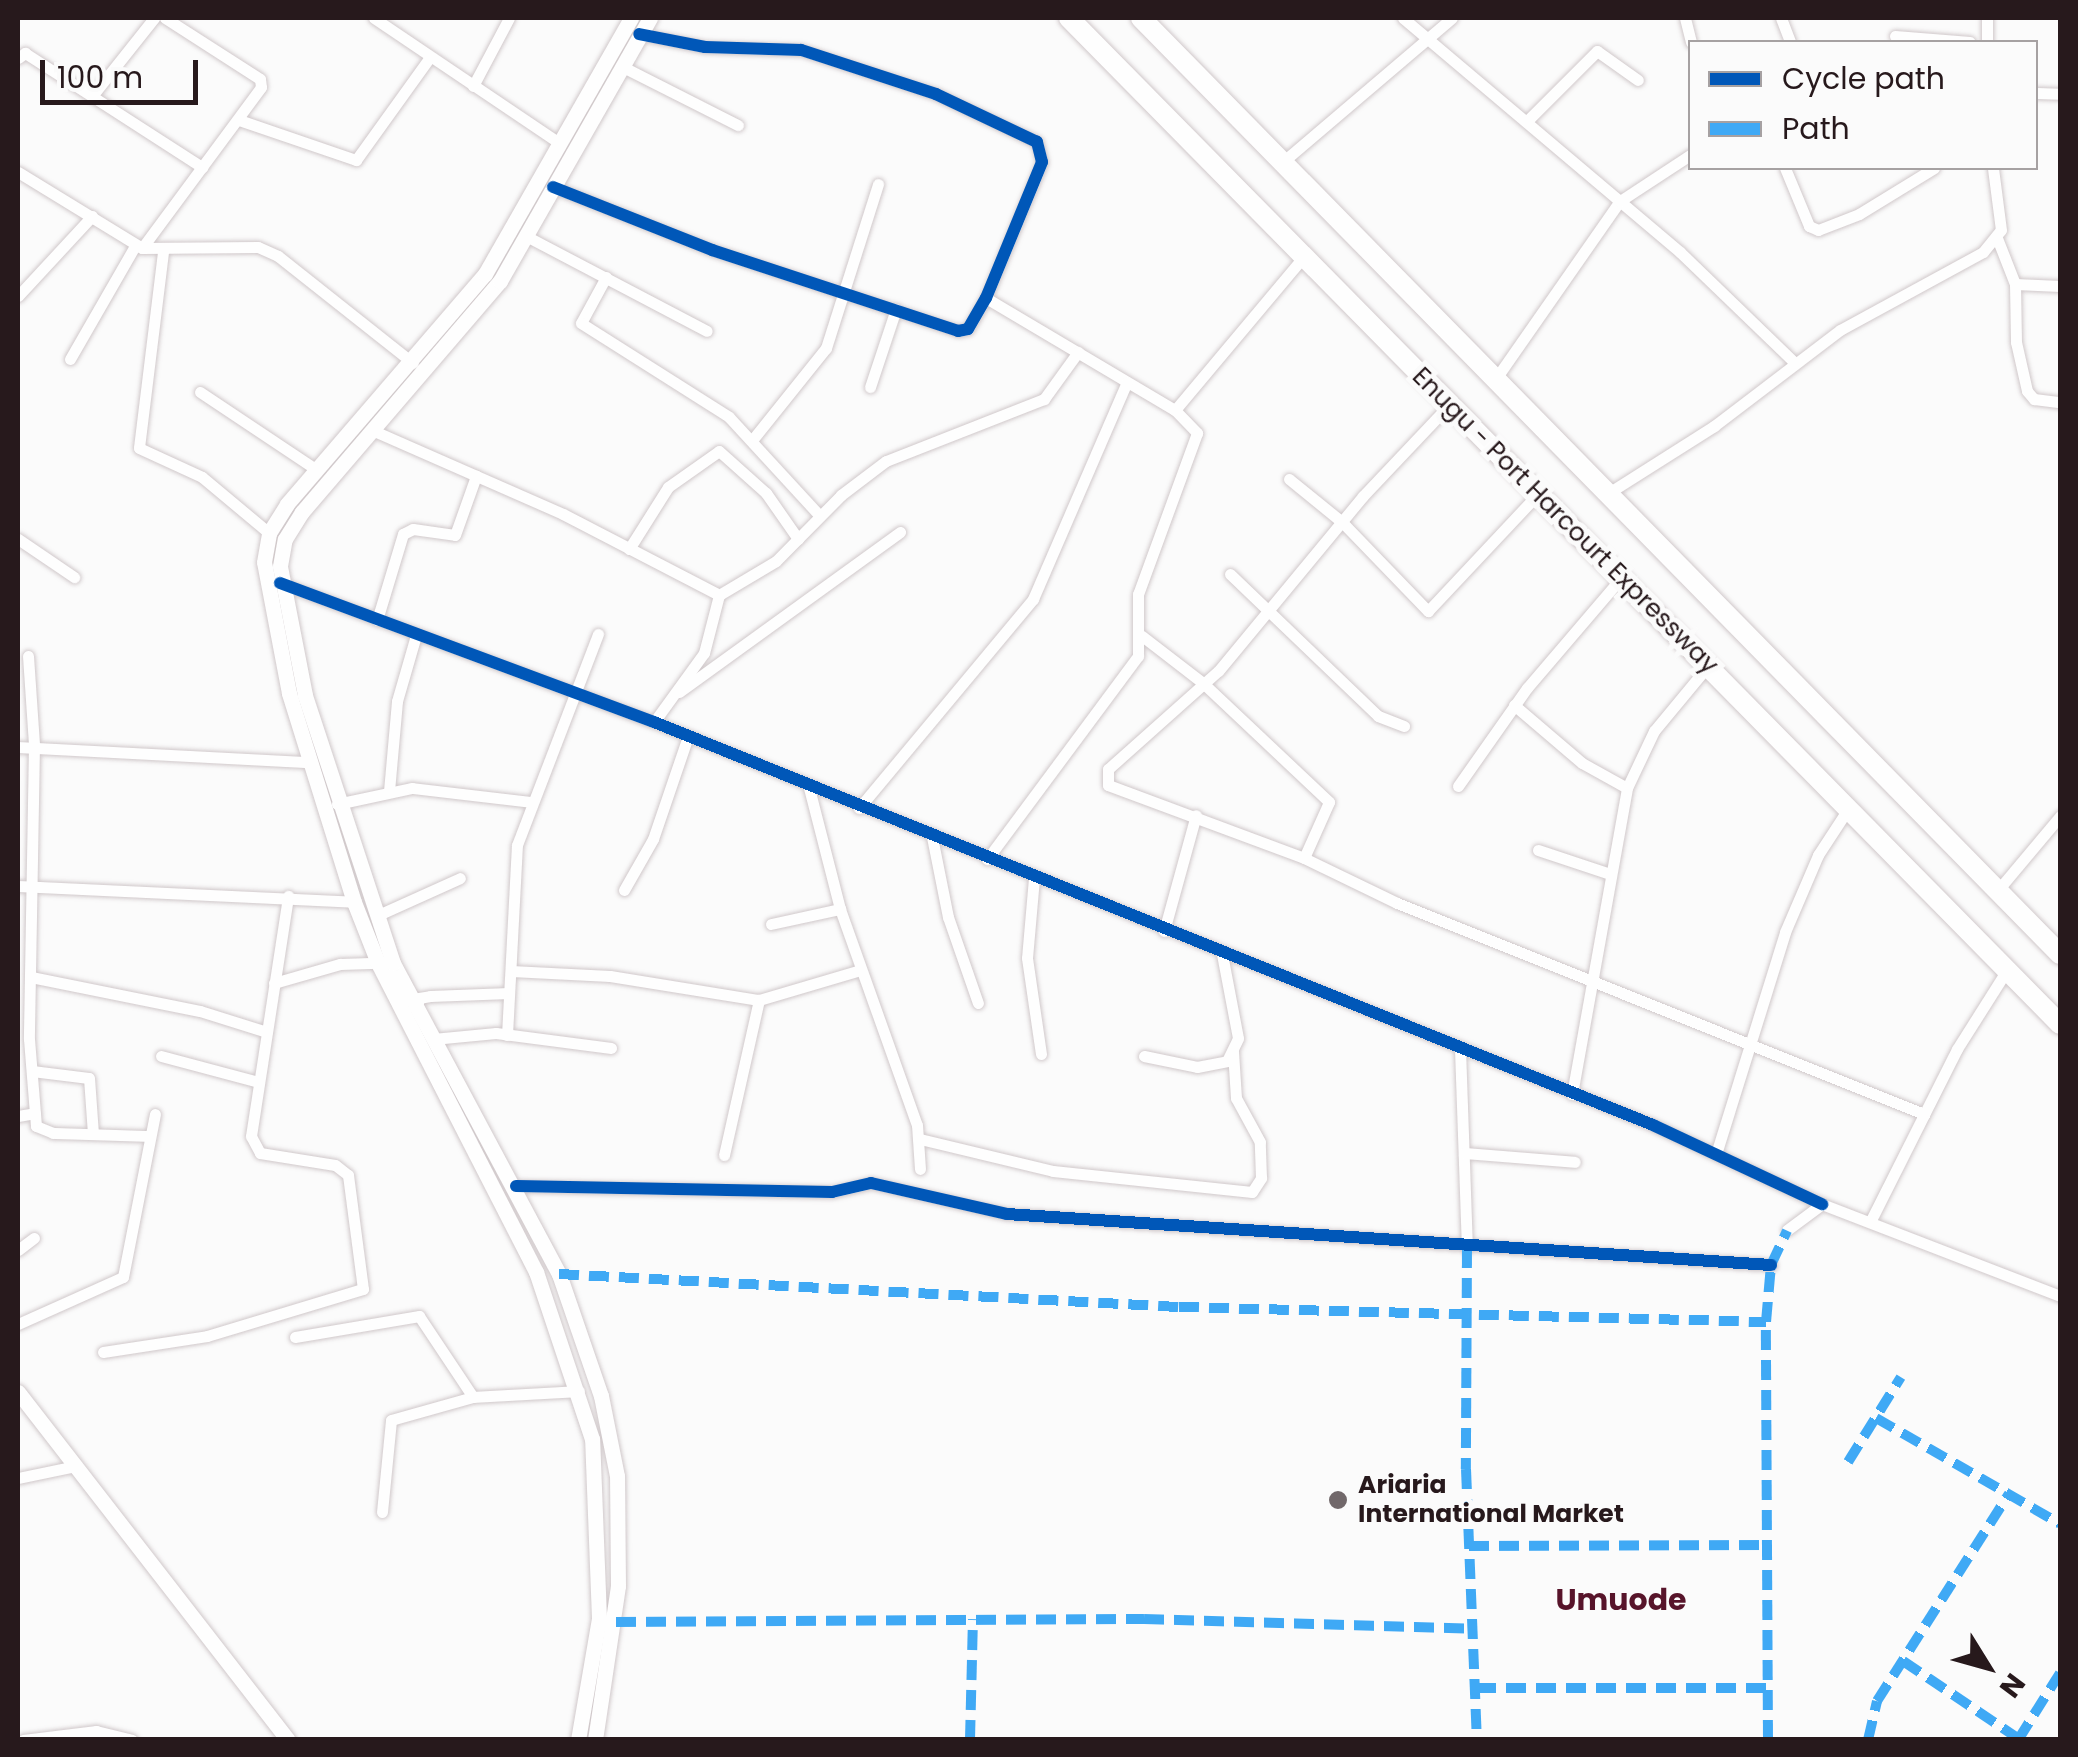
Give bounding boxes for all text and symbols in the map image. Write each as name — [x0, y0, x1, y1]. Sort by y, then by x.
scale bar — [45, 40, 202, 102]
legend — [1688, 40, 2038, 170]
text: 100 m — [57, 56, 143, 99]
text: Cycle path — [1782, 57, 1945, 100]
text: Path — [1782, 107, 1850, 150]
street label: Enugu - Port Harcourt Expressway — [1406, 362, 1724, 680]
place label: Ariaria International Market — [1358, 1471, 1624, 1530]
marker: Ariaria International Market — [1327, 1489, 1349, 1511]
district label: Umuode — [1555, 1582, 1687, 1618]
north arrow — [1938, 1617, 2038, 1717]
text: N — [1990, 1665, 2034, 1706]

